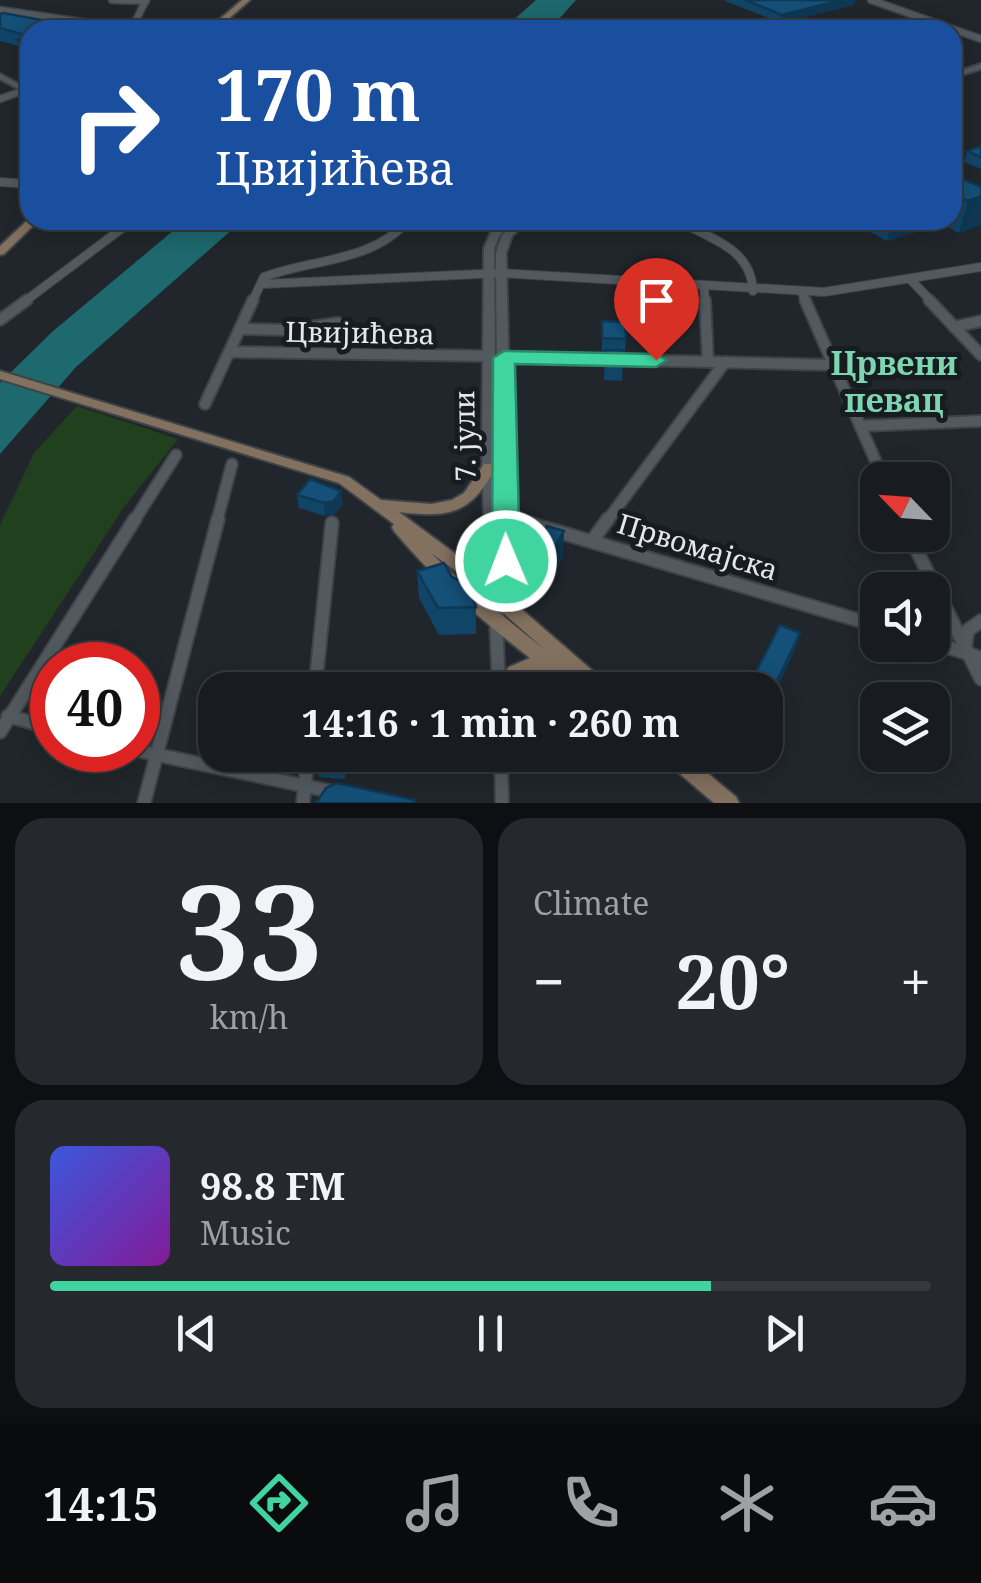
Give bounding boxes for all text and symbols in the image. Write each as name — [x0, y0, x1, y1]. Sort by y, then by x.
text: 170 m — [215, 46, 421, 142]
icon: right — [50, 60, 180, 190]
text: Цвијићева — [215, 137, 455, 198]
pin — [614, 258, 699, 361]
icon: arrive — [629, 273, 684, 328]
street label: Цвијићева — [285, 312, 435, 352]
district label: Црвени певац — [830, 341, 958, 421]
street label: 7. јули — [444, 390, 484, 482]
north arrow — [860, 462, 950, 552]
map controls — [860, 462, 950, 772]
street label: Првомајска — [613, 504, 783, 588]
position arrow — [454, 509, 558, 613]
button: sound — [860, 572, 950, 662]
speed limit sign: 40 — [30, 642, 160, 772]
button: layers — [860, 682, 950, 772]
text: 14:16 · 1 min · 260 m — [301, 696, 680, 748]
text: 33 — [176, 841, 322, 1018]
text: Climate — [533, 881, 649, 924]
text: 20° — [675, 929, 790, 1031]
text: − — [533, 943, 565, 1018]
text: + — [900, 943, 931, 1018]
text: km/h — [210, 995, 288, 1038]
text: 98.8 FM — [200, 1159, 345, 1211]
text: Music — [200, 1211, 291, 1254]
icon: previous — [169, 1306, 224, 1361]
icon: pause — [463, 1306, 518, 1361]
icon: next — [757, 1306, 812, 1361]
icon: directions — [244, 1468, 314, 1538]
icon: music — [400, 1468, 470, 1538]
icon: phone — [556, 1468, 626, 1538]
icon: climate — [712, 1468, 782, 1538]
icon: car — [868, 1468, 938, 1538]
text: 14:15 — [43, 1473, 158, 1534]

